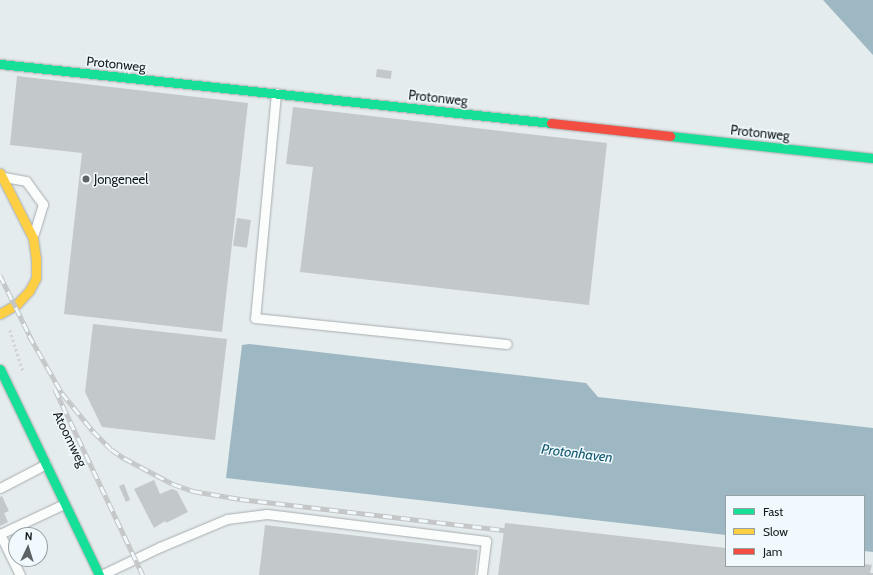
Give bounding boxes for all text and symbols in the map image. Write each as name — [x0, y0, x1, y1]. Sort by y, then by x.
street label: Protonweg — [86, 53, 146, 75]
street label: Protonweg — [408, 87, 468, 109]
street label: Protonweg — [730, 122, 790, 144]
place label: Jongeneel — [94, 171, 148, 187]
marker: Jongeneel — [81, 174, 91, 184]
street label: Atoomweg — [50, 409, 90, 469]
water label: Protonhaven — [540, 440, 614, 466]
legend — [725, 495, 865, 567]
text: Fast — [763, 504, 783, 519]
text: Slow — [763, 524, 788, 539]
north arrow — [8, 527, 48, 567]
text: N — [24, 529, 33, 543]
text: Jam — [763, 544, 782, 559]

